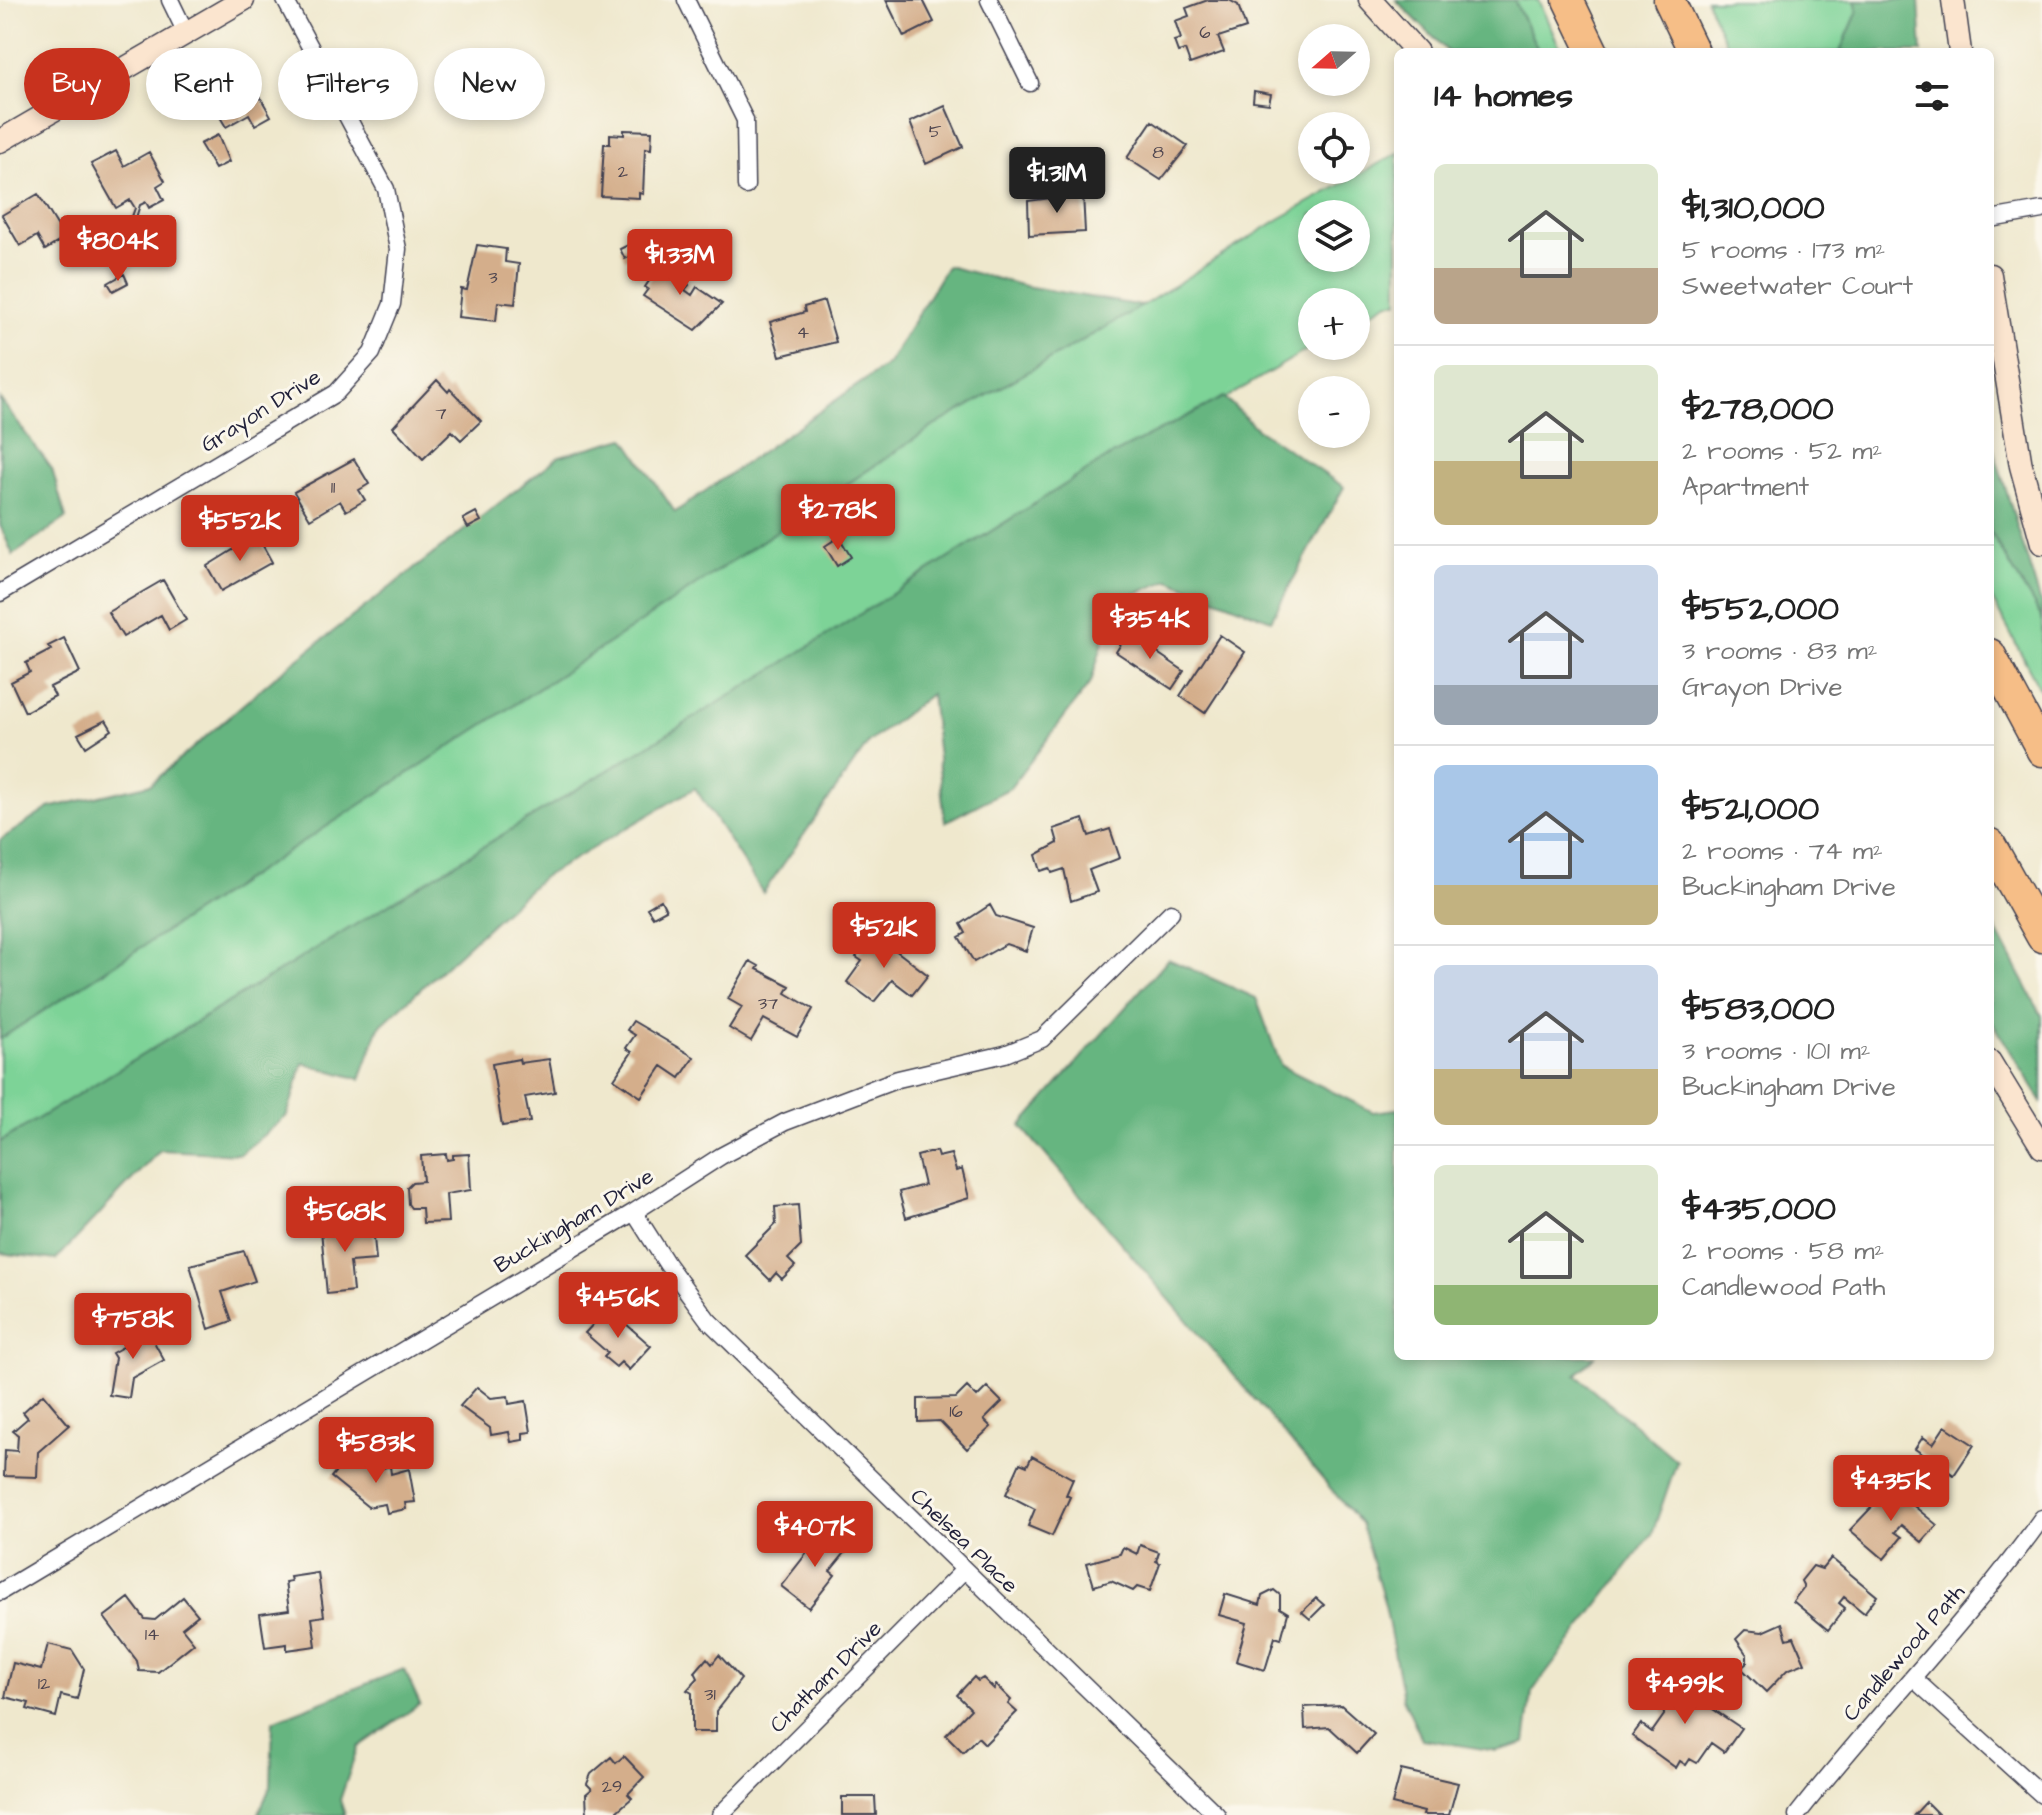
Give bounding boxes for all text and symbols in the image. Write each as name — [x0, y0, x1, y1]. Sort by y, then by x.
house number: 6 — [1199, 20, 1211, 45]
north arrow — [1298, 24, 1370, 96]
map controls — [1298, 24, 1370, 448]
chip: Buy — [24, 48, 130, 120]
chip: Rent — [146, 48, 262, 120]
chip: Filters — [278, 48, 418, 120]
chip: New — [434, 48, 545, 120]
text: 14 homes — [1434, 72, 1573, 120]
icon: filters — [1910, 74, 1954, 118]
button: locate — [1298, 112, 1370, 184]
house number: 5 — [929, 119, 942, 144]
house number: 8 — [1152, 140, 1164, 165]
pin: $1.31M — [992, 147, 1122, 215]
text: $1.31M — [1027, 155, 1087, 191]
house number: 2 — [618, 159, 629, 184]
text: $1,310,000 — [1682, 184, 1825, 232]
icon: home — [1498, 196, 1594, 292]
button: layers — [1298, 200, 1370, 272]
pin: $804K — [62, 215, 174, 283]
text: $804K — [77, 223, 159, 259]
pin: $1.33M — [615, 229, 745, 297]
text: 5 rooms · 173 m² — [1682, 232, 1885, 268]
text: $1.33M — [645, 237, 715, 273]
house number: 3 — [488, 265, 498, 290]
text: Sweetwater Court — [1682, 268, 1913, 304]
button: + — [1298, 288, 1370, 360]
house number: 4 — [797, 320, 809, 345]
street label: Grayon Drive — [195, 362, 327, 461]
button: − — [1298, 376, 1370, 448]
text: $278,000 — [1682, 385, 1834, 433]
icon: home — [1498, 397, 1594, 493]
house number: 7 — [435, 401, 447, 426]
text: 2 rooms · 52 m² — [1682, 433, 1882, 469]
text: Apartment — [1682, 469, 1809, 505]
house number: 11 — [331, 475, 335, 500]
pin: $278K — [782, 484, 894, 552]
text: $278K — [799, 492, 877, 528]
pin: $552K — [184, 495, 296, 563]
text: $552K — [199, 503, 281, 539]
text: $552,000 — [1682, 585, 1839, 633]
pin: $354K — [1094, 593, 1206, 661]
icon: home — [1498, 597, 1594, 693]
text: $354K — [1110, 601, 1190, 637]
text: 3 rooms · 83 m² — [1682, 633, 1877, 669]
text: Grayon Drive — [1682, 669, 1843, 705]
text: $521,000 — [1682, 785, 1819, 833]
icon: home — [1498, 797, 1594, 893]
text: 2 rooms · 74 m² — [1682, 833, 1883, 869]
text: Buckingham Drive — [1682, 869, 1896, 905]
pin: $521K — [828, 902, 940, 970]
text: $521K — [851, 910, 917, 946]
text: $583,000 — [1682, 985, 1835, 1033]
house number: 37 — [758, 991, 778, 1016]
icon: home — [1498, 997, 1594, 1093]
text: 3 rooms · 101 m² — [1682, 1033, 1870, 1069]
text: Buckingham Drive — [1682, 1069, 1896, 1105]
street label: Buckingham Drive — [488, 1161, 660, 1282]
text: $435,000 — [1682, 1185, 1836, 1233]
pin: $568K — [289, 1186, 401, 1254]
text: $568K — [304, 1194, 386, 1230]
icon: home — [1498, 1197, 1594, 1293]
text: 2 rooms · 58 m² — [1682, 1233, 1884, 1269]
text: Candlewood Path — [1682, 1269, 1885, 1305]
pin: $456K — [562, 1272, 674, 1340]
text: $456K — [577, 1280, 659, 1316]
pin: $758K — [77, 1293, 189, 1361]
text: $758K — [92, 1301, 174, 1337]
house number: 16 — [949, 1399, 963, 1424]
pin: $583K — [320, 1417, 432, 1485]
text: $583K — [337, 1425, 415, 1461]
pin: $435K — [1835, 1455, 1947, 1523]
text: $435K — [1851, 1463, 1931, 1499]
street label: Chelsea Place — [903, 1481, 1025, 1601]
pin: $407K — [759, 1501, 871, 1569]
text: $407K — [775, 1509, 855, 1545]
street label: Candlewood Path — [1836, 1578, 1972, 1728]
street label: Chatham Drive — [763, 1614, 889, 1740]
house number: 14 — [145, 1622, 159, 1647]
pin: $499K — [1629, 1658, 1741, 1726]
text: $499K — [1646, 1666, 1724, 1702]
house number: 12 — [38, 1671, 51, 1696]
house number: 31 — [704, 1682, 716, 1707]
house number: 29 — [602, 1774, 622, 1799]

